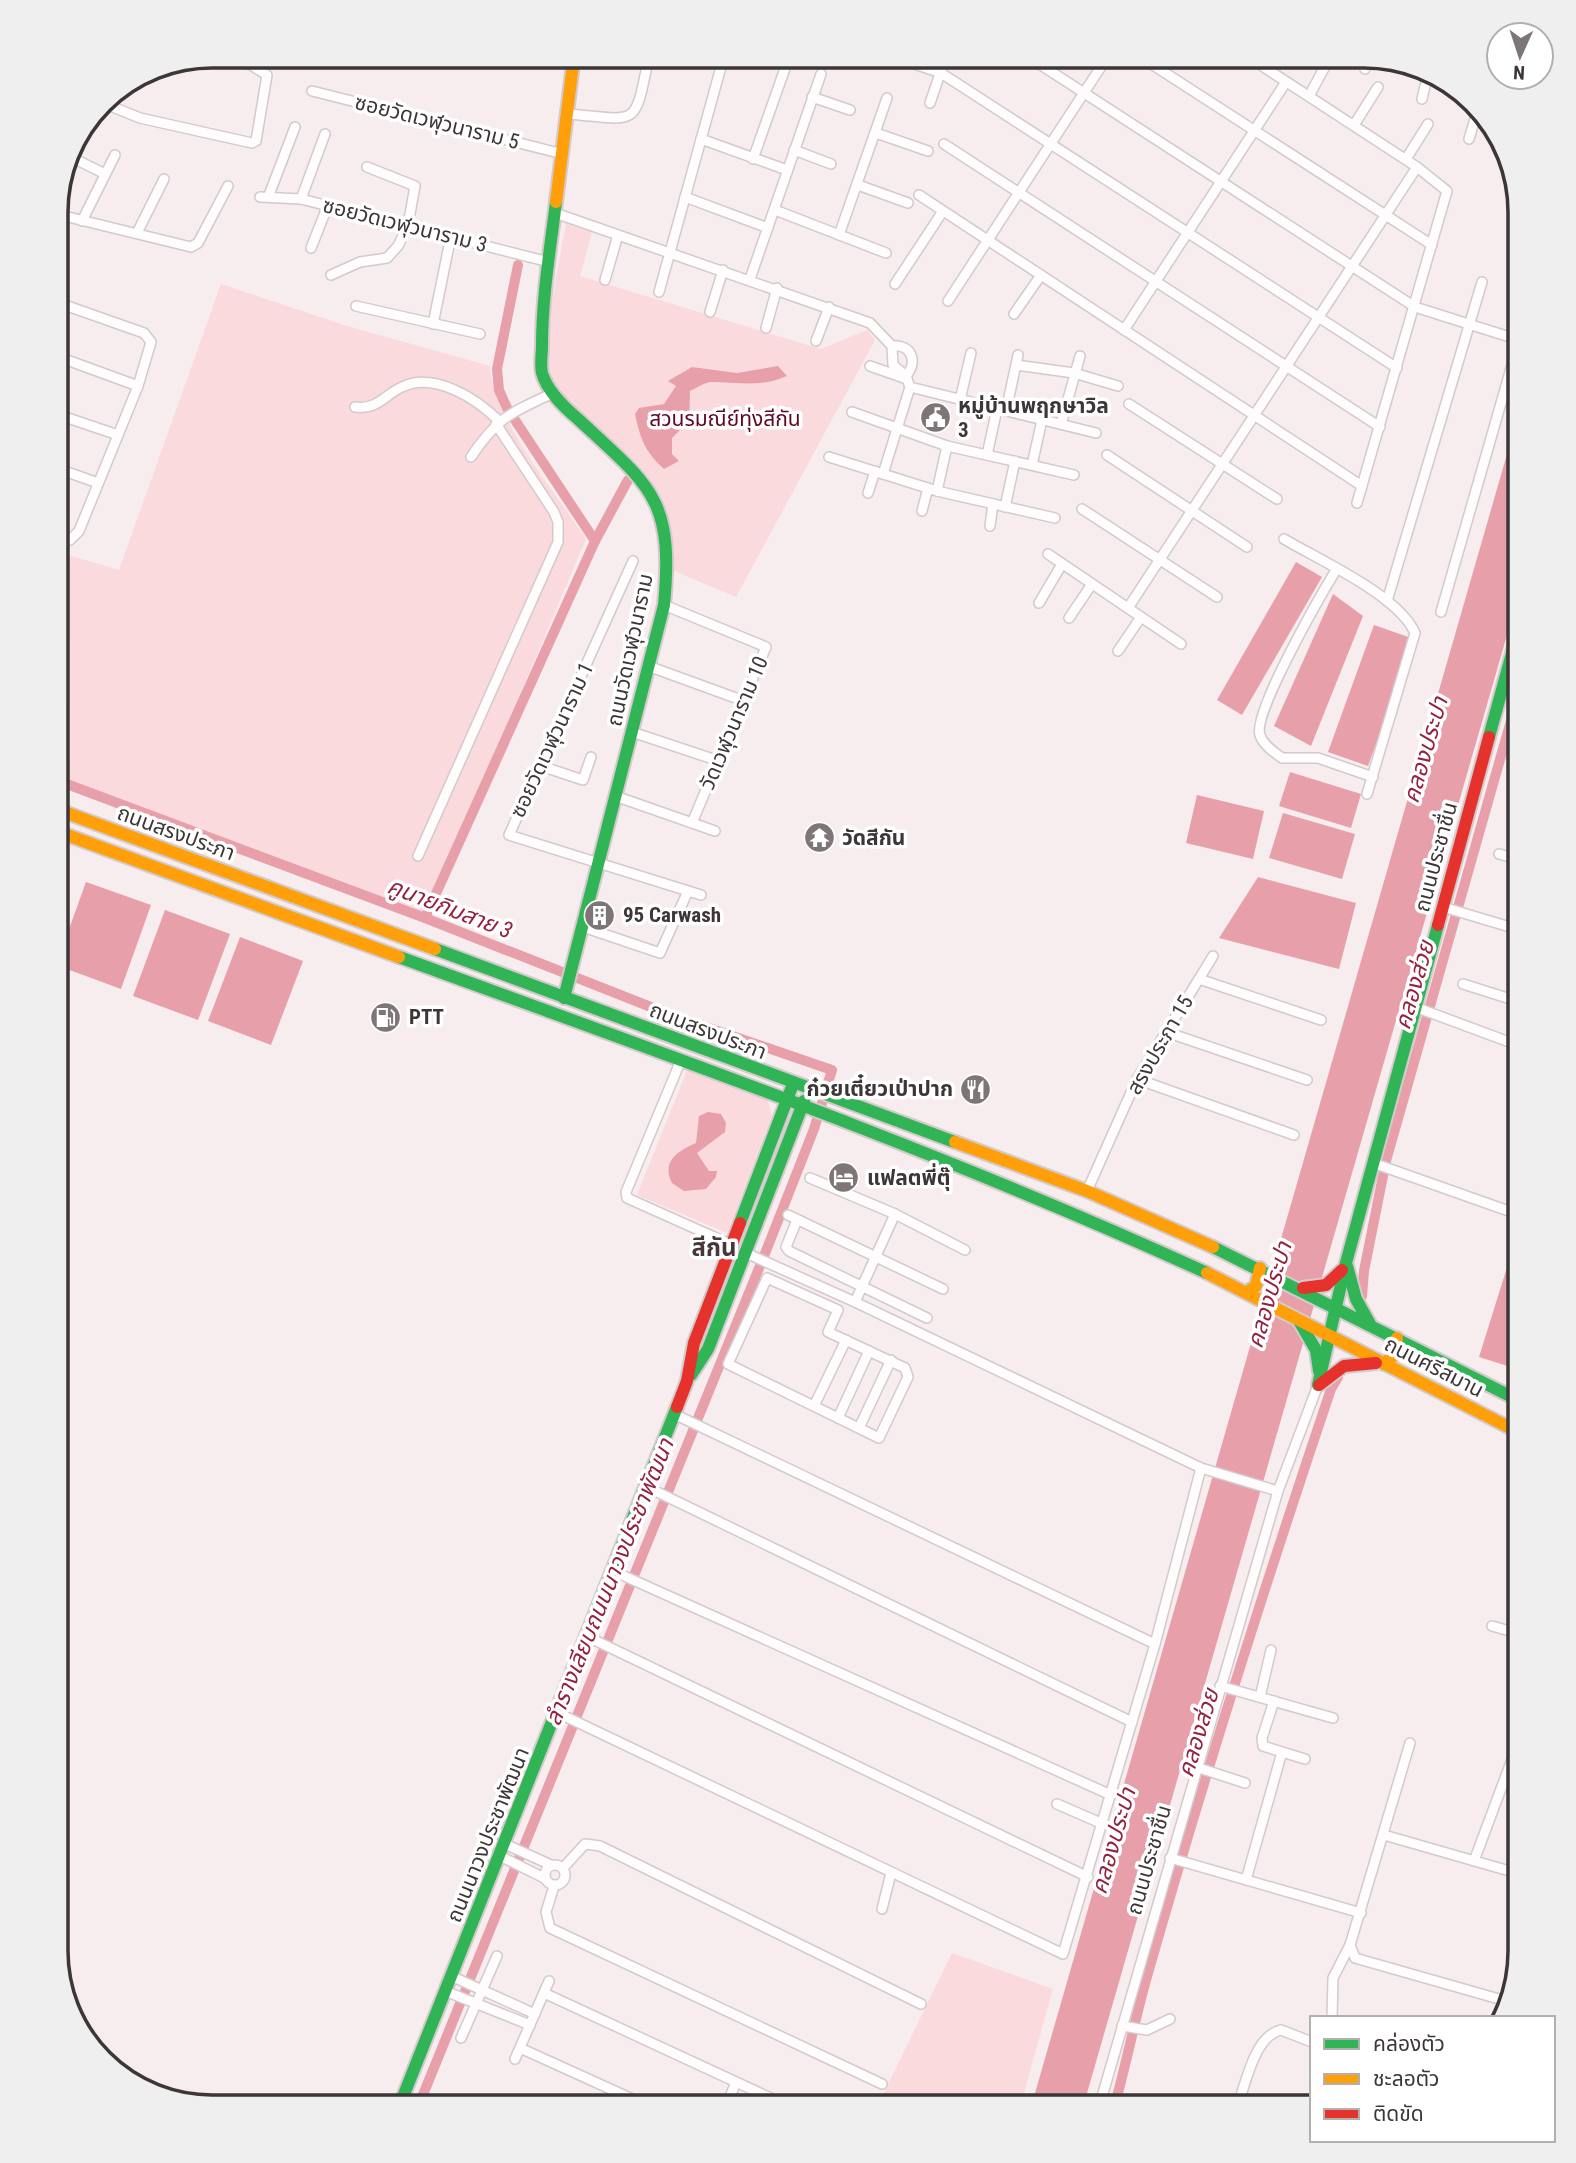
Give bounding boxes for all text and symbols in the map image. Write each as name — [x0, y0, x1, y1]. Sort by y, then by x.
north arrow — [1485, 21, 1555, 91]
text: N — [1513, 61, 1526, 84]
street label: ซอยวัดเวฬุวนาราม 5 — [352, 90, 522, 155]
street label: ซอยวัดเวฬุวนาราม 3 — [320, 193, 490, 258]
place label: หมู่บ้านพฤกษาวิล 3 — [958, 394, 1109, 442]
public building icon: หมู่บ้านพฤกษาวิล 3 — [918, 401, 952, 435]
park label: สวนรมณีย์ทุ่งสีกัน — [649, 407, 801, 432]
street label: ถนนวัดเวฬุวนาราม — [602, 571, 659, 729]
street label: วัดเวฬุวนาราม 10 — [695, 653, 774, 794]
street label: ซอยวัดเวฬุวนาราม 1 — [506, 659, 599, 822]
water label: คลองประปา — [1397, 692, 1454, 806]
street label: ถนนประชาชื่น — [1407, 799, 1462, 915]
street label: ถนนสรงประภา — [114, 801, 238, 865]
temple icon: วัดสีกัน — [802, 821, 836, 855]
place label: วัดสีกัน — [842, 826, 905, 850]
water label: คูนายกิมสาย 3 — [383, 872, 516, 946]
building icon: 95 Carwash — [583, 898, 617, 932]
place label: 95 Carwash — [623, 903, 721, 927]
water label: คลองส่วย — [1389, 936, 1440, 1033]
street label: สรงประภา 15 — [1122, 991, 1198, 1099]
street label: ถนนสรงประภา — [646, 998, 770, 1064]
fuel station icon: PTT — [369, 1000, 403, 1034]
place label: PTT — [409, 1005, 444, 1029]
restaurant icon: ก๋วยเตี๋ยวเป่าปาก — [959, 1072, 993, 1106]
place label: ก๋วยเตี๋ยวเป่าปาก — [806, 1074, 953, 1101]
hotel icon: แฟลตพี่ตุ๊ — [827, 1161, 861, 1195]
place label: แฟลตพี่ตุ๊ — [867, 1163, 951, 1191]
district label: สีกัน — [692, 1234, 736, 1262]
water label: คลองประปา — [1241, 1237, 1298, 1351]
street label: ถนนศรีสมาน — [1380, 1332, 1488, 1402]
water label: ลำรางเลียบถนนนาวงประชาพัฒนา — [539, 1433, 680, 1730]
water label: คลองส่วย — [1172, 1684, 1225, 1781]
street label: ถนนนาวงประชาพัฒนา — [442, 1744, 534, 1926]
water label: คลองประปา — [1085, 1783, 1142, 1897]
street label: ถนนประชาชื่น — [1119, 1802, 1176, 1918]
legend — [1310, 2016, 1555, 2142]
text: คล่องตัว — [1373, 2032, 1445, 2056]
text: ชะลอตัว — [1373, 2067, 1439, 2091]
text: ติดขัด — [1373, 2102, 1424, 2126]

